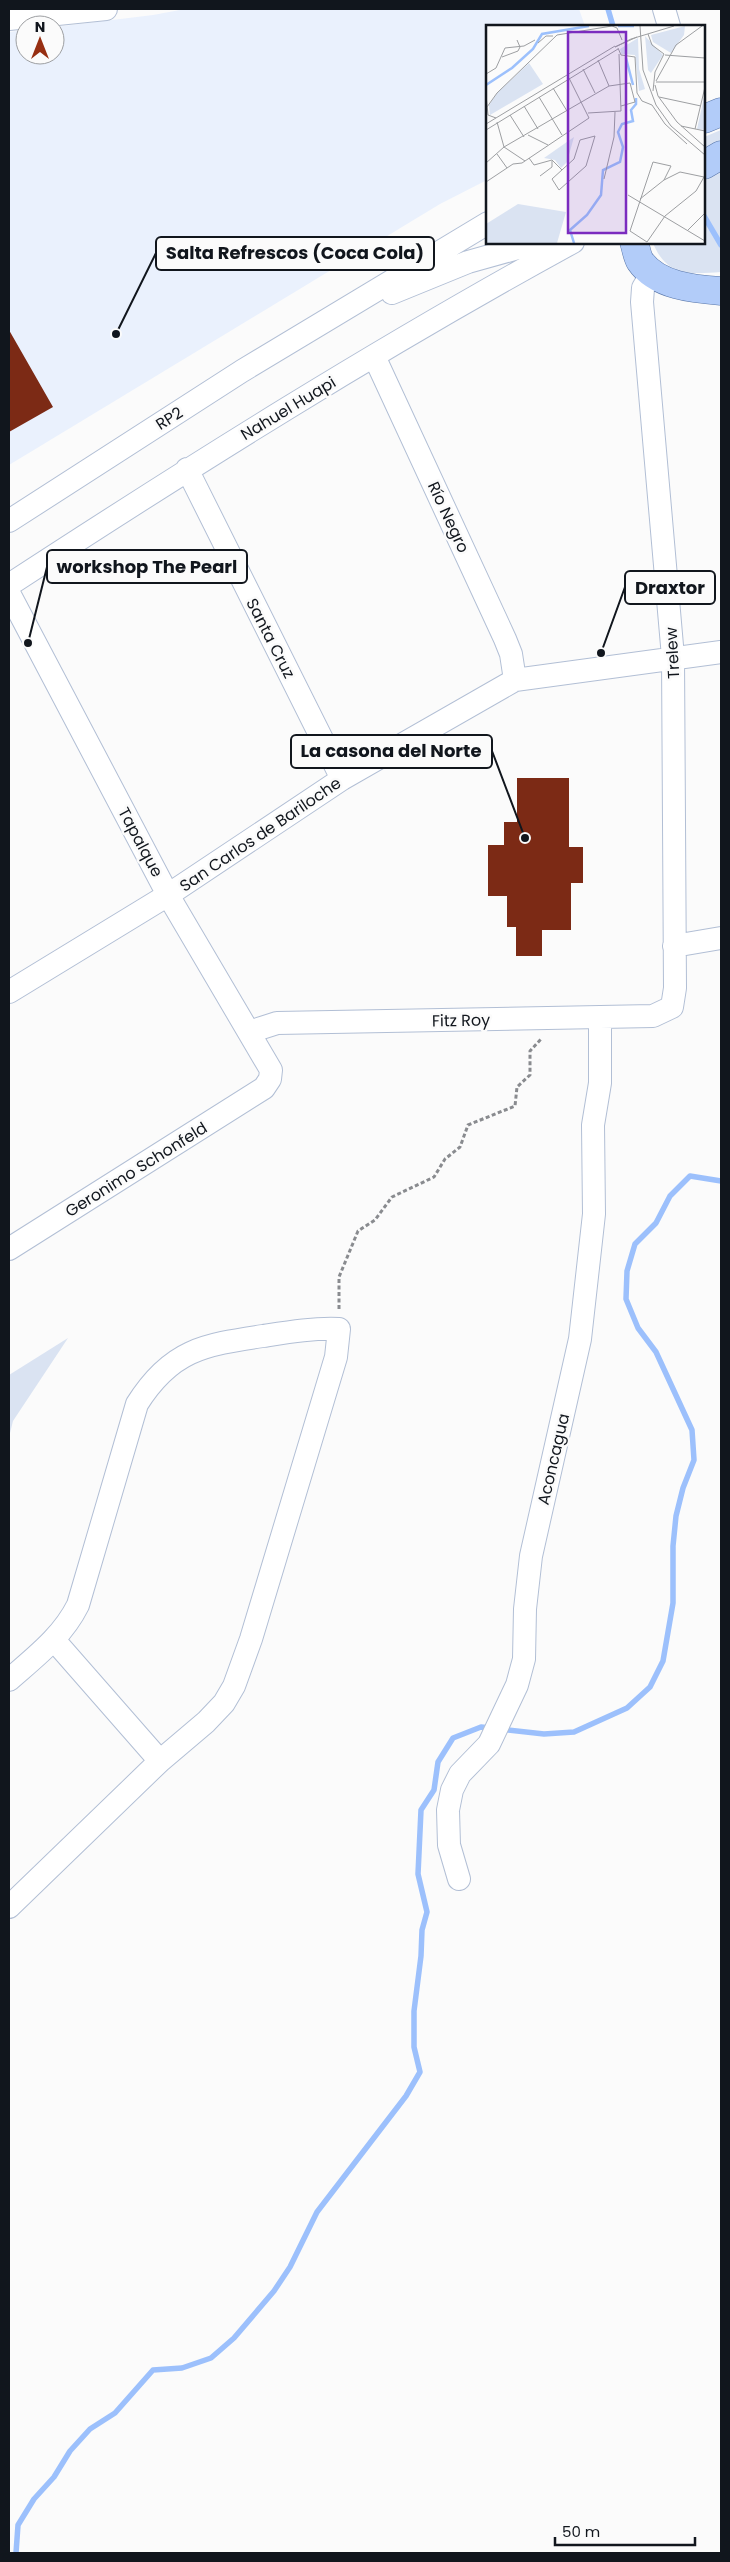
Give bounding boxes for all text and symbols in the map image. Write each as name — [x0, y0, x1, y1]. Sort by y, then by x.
north arrow — [15, 15, 65, 65]
text: N — [35, 17, 45, 37]
inset map — [486, 25, 705, 244]
callout: Salta Refrescos (Coca Cola) — [156, 237, 434, 270]
text: Salta Refrescos (Coca Cola) — [166, 240, 424, 265]
street label: Nahuel Huapi — [236, 371, 340, 446]
street label: RP2 — [151, 401, 187, 436]
street label: Río Negro — [422, 478, 475, 557]
callout: workshop The Pearl — [47, 550, 247, 583]
text: workshop The Pearl — [57, 554, 237, 579]
callout: Draxtor — [625, 571, 715, 604]
text: Draxtor — [635, 575, 705, 600]
street label: Santa Cruz — [241, 594, 301, 682]
street label: Trelew — [660, 627, 685, 679]
callout: La casona del Norte — [291, 735, 492, 768]
text: La casona del Norte — [301, 738, 481, 763]
street label: San Carlos de Bariloche — [175, 772, 346, 897]
street label: Tapalque — [113, 803, 169, 881]
street label: Fitz Roy — [432, 1008, 490, 1033]
street label: Geronimo Schonfeld — [61, 1116, 212, 1223]
street label: Aconcagua — [532, 1411, 575, 1507]
scale bar — [555, 2514, 695, 2546]
text: 50 m — [562, 2521, 600, 2542]

